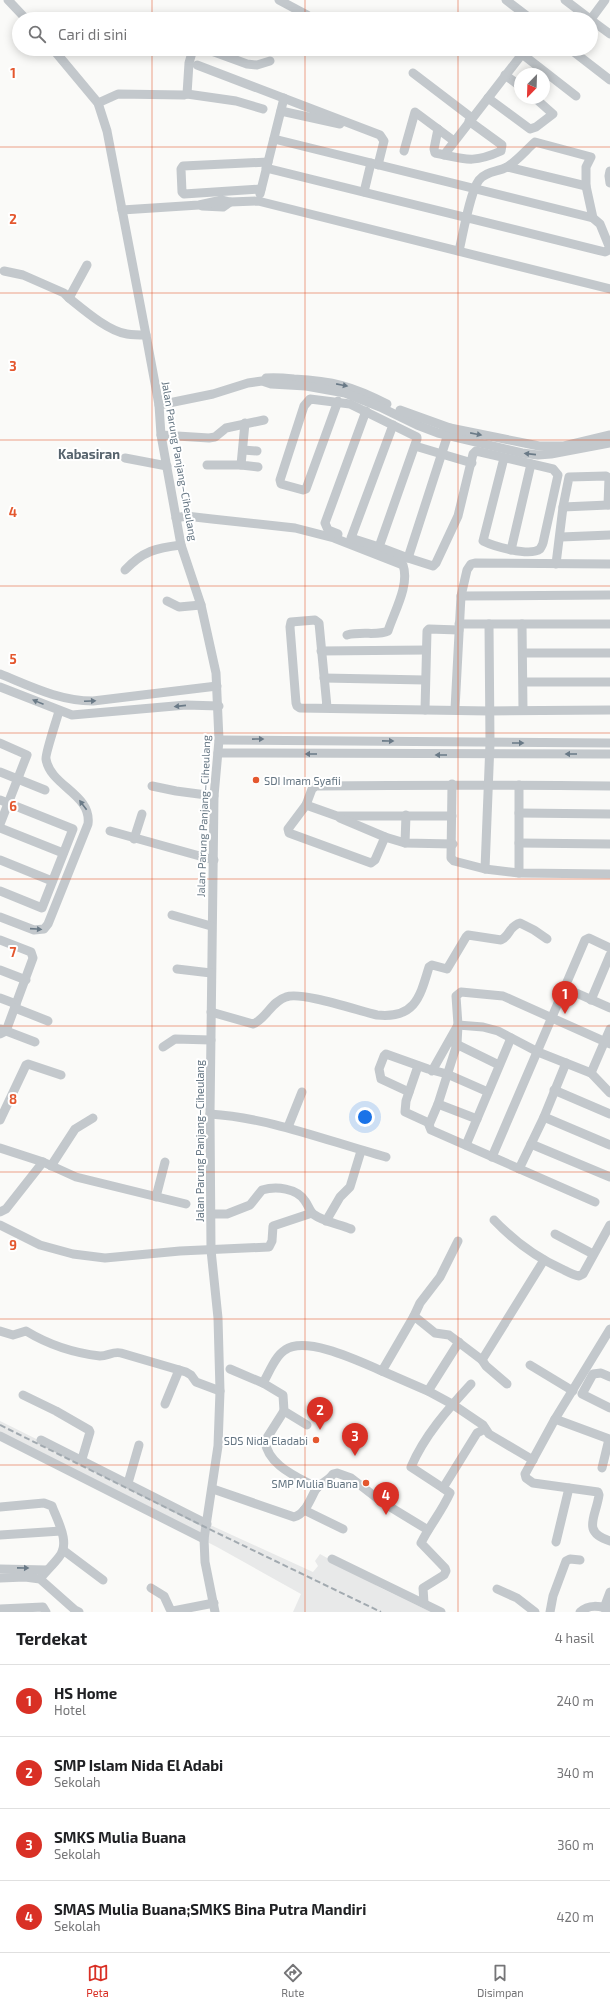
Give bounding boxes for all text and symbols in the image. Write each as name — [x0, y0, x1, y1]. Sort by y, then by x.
search box — [12, 12, 598, 56]
icon: search — [26, 23, 48, 45]
text: Cari di sini — [58, 25, 127, 43]
text: 1 — [10, 65, 16, 81]
north arrow — [514, 68, 550, 104]
text: 2 — [9, 211, 17, 227]
text: 3 — [9, 358, 17, 374]
street label: Jalan Parung Panjang–Ciheulang — [159, 380, 200, 542]
one-way arrow — [335, 382, 348, 388]
one-way arrow — [470, 432, 482, 438]
district label: Kabasiran — [58, 446, 120, 462]
one-way arrow — [524, 451, 536, 458]
text: 4 — [9, 504, 17, 520]
text: 5 — [9, 651, 17, 667]
one-way arrow — [84, 697, 96, 704]
one-way arrow — [32, 699, 44, 705]
one-way arrow — [174, 703, 186, 709]
street label: Jalan Parung Panjang–Ciheulang — [194, 735, 213, 897]
one-way arrow — [252, 736, 265, 742]
one-way arrow — [382, 738, 395, 744]
one-way arrow — [512, 740, 525, 746]
one-way arrow — [305, 750, 317, 757]
one-way arrow — [564, 751, 577, 757]
one-way arrow — [434, 752, 447, 758]
place label: SDI Imam Syafii — [264, 774, 341, 787]
marker: SDI Imam Syafii — [251, 775, 261, 785]
text: 6 — [9, 798, 17, 814]
one-way arrow — [79, 799, 87, 810]
one-way arrow — [30, 926, 43, 933]
text: 7 — [10, 944, 17, 960]
pin: 1 — [552, 981, 578, 1014]
street label: Jalan Parung Panjang–Ciheulang — [193, 1060, 207, 1222]
text: 8 — [9, 1091, 17, 1107]
your location — [355, 1107, 375, 1127]
text: 9 — [9, 1237, 17, 1253]
pin: 2 — [307, 1397, 333, 1430]
pin: 3 — [342, 1423, 368, 1456]
place label: SDS Nida Eladabi — [224, 1434, 308, 1447]
marker: SDS Nida Eladabi — [311, 1435, 321, 1445]
place label: SMP Mulia Buana — [271, 1477, 358, 1490]
marker: SMP Mulia Buana — [361, 1478, 371, 1488]
pin: 4 — [373, 1482, 399, 1515]
one-way arrow — [17, 1565, 30, 1571]
text: Terdekat — [16, 1628, 87, 1648]
text: 4 hasil — [555, 1630, 594, 1646]
text: HS Home — [54, 1684, 117, 1702]
text: 1 — [26, 1693, 32, 1709]
text: 240 m — [557, 1693, 594, 1709]
text: Hotel — [54, 1702, 86, 1718]
text: SMP Islam Nida El Adabi — [54, 1756, 223, 1774]
text: 2 — [25, 1765, 33, 1781]
text: 340 m — [557, 1765, 594, 1781]
text: Sekolah — [54, 1774, 101, 1790]
text: SMKS Mulia Buana — [54, 1828, 186, 1846]
text: 3 — [25, 1837, 33, 1853]
text: 360 m — [557, 1837, 594, 1853]
text: Sekolah — [54, 1846, 101, 1862]
text: SMAS Mulia Buana;SMKS Bina Putra Mandiri — [54, 1900, 366, 1918]
text: 4 — [25, 1909, 33, 1925]
text: 420 m — [557, 1909, 594, 1925]
text: Sekolah — [54, 1918, 101, 1934]
tab: Peta — [86, 1962, 109, 1999]
tab: Rute — [281, 1962, 304, 1999]
tab: Disimpan — [477, 1962, 524, 1999]

